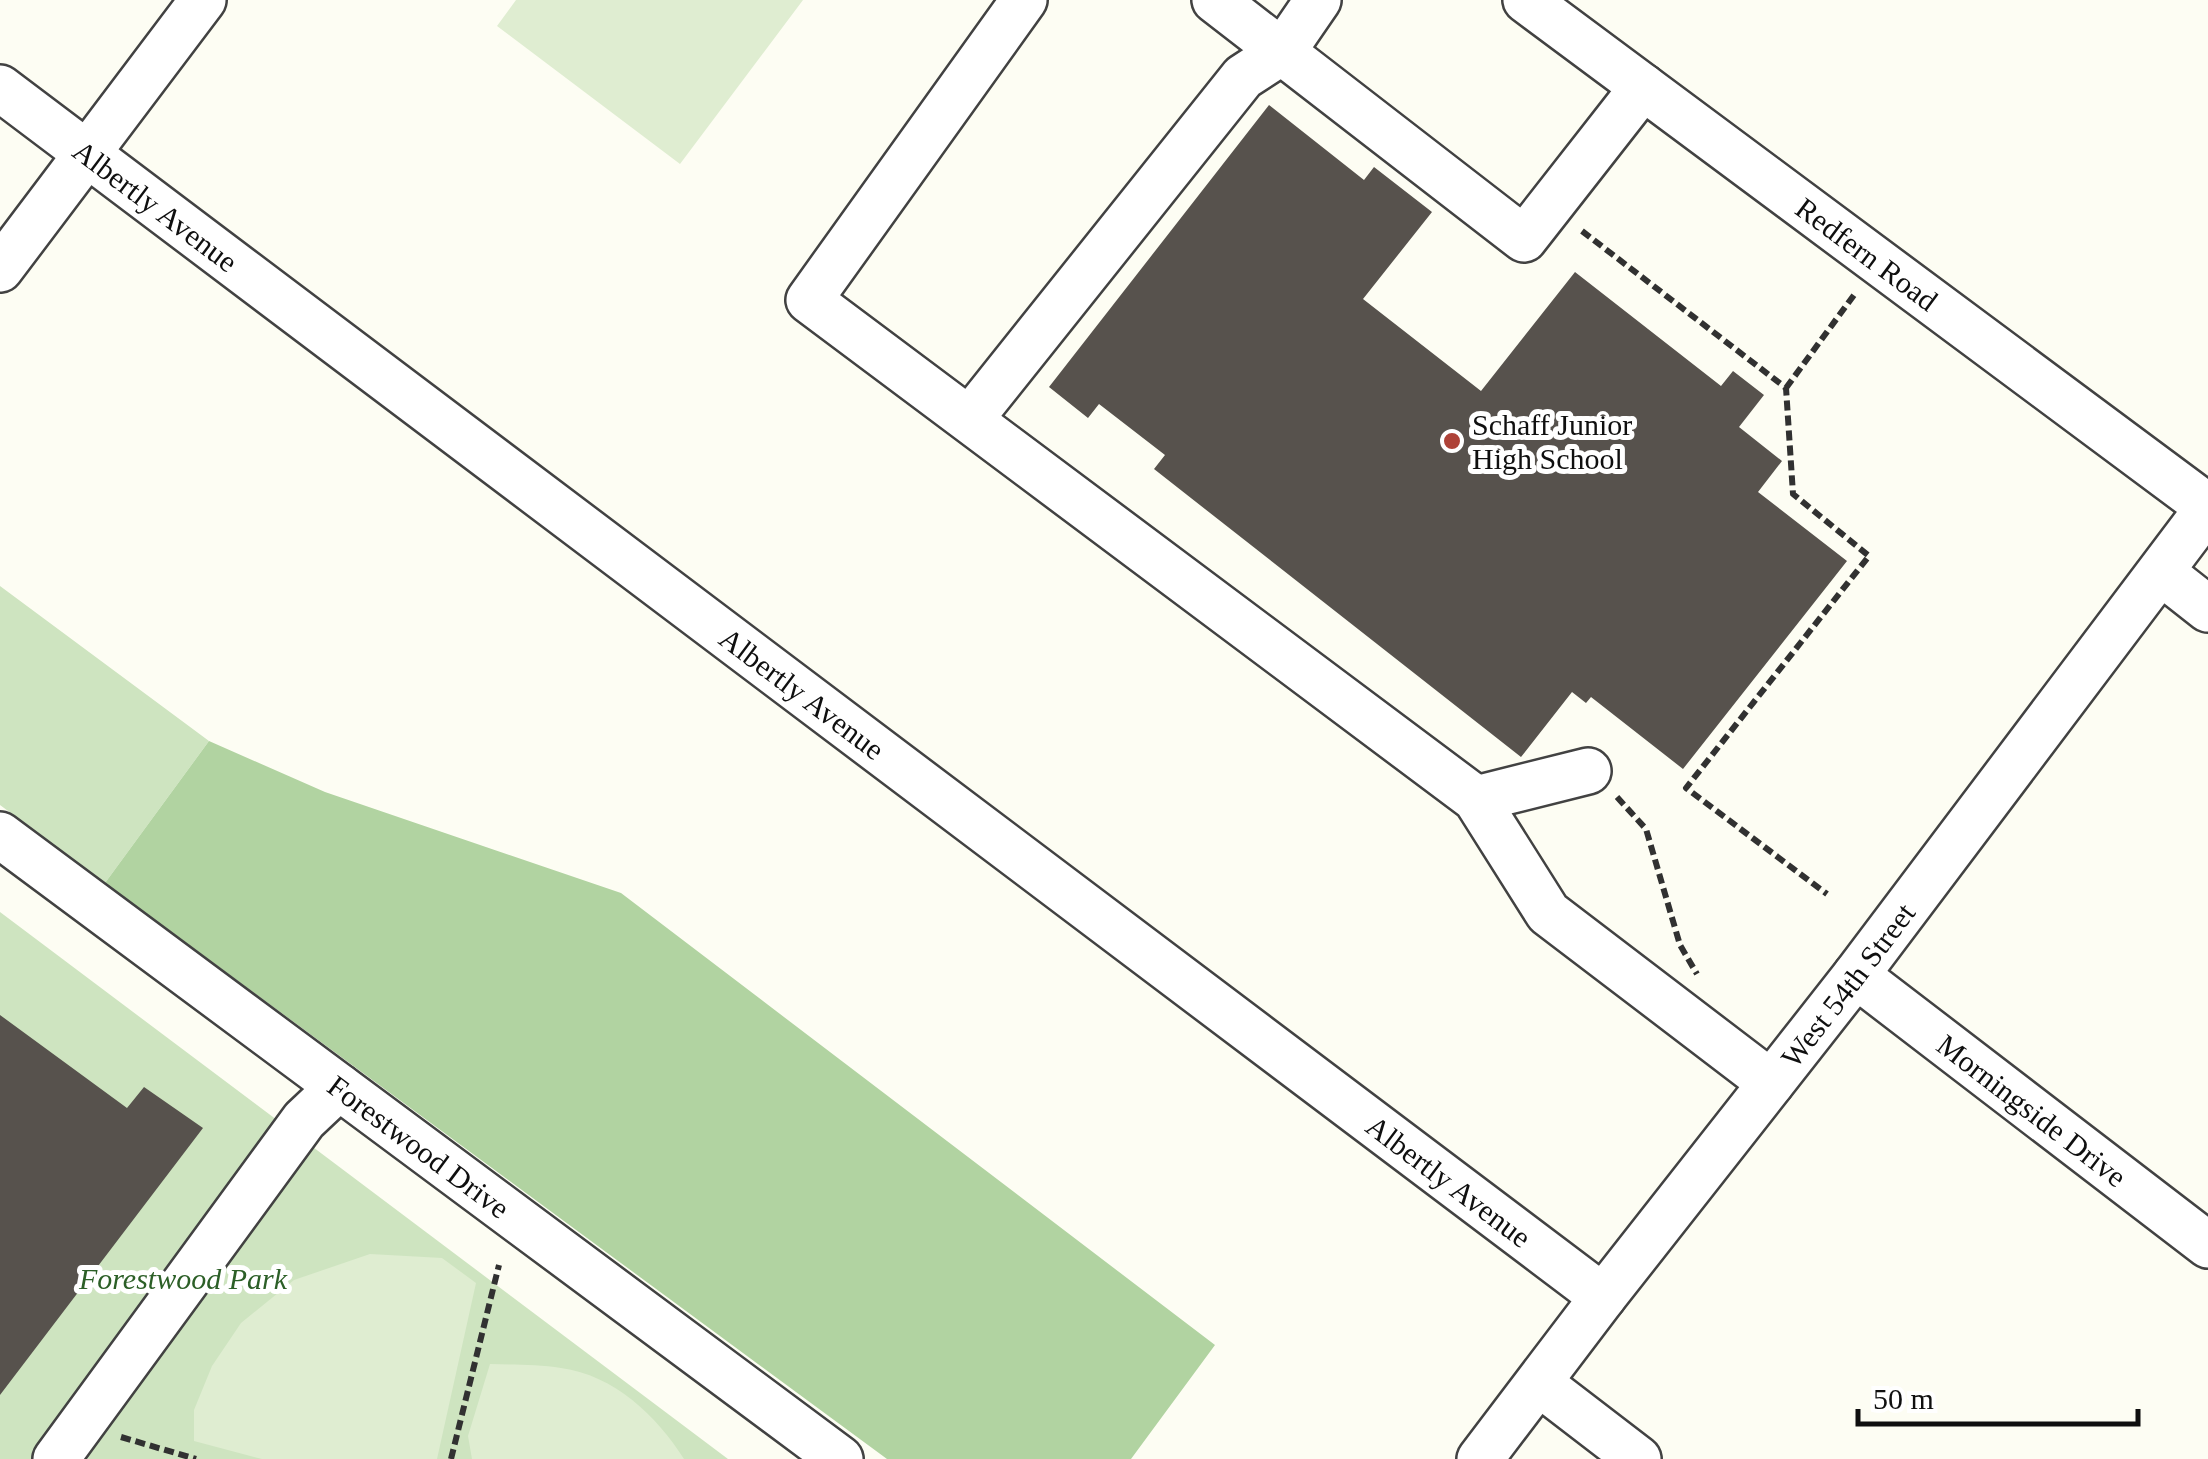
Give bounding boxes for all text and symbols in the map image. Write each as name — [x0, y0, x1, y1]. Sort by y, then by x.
street label: Albertly Avenue — [67, 133, 244, 278]
street label: Redfern Road — [1790, 190, 1944, 317]
place label: Schaff Junior High School — [1472, 408, 1632, 475]
marker: Schaff Junior High School — [1441, 430, 1463, 452]
street label: Albertly Avenue — [714, 621, 891, 766]
street label: West 54th Street — [1774, 896, 1921, 1073]
street label: Morningside Drive — [1931, 1027, 2133, 1193]
street label: Forestwood Drive — [322, 1068, 516, 1224]
street label: Albertly Avenue — [1360, 1108, 1538, 1253]
park label: Forestwood Park — [78, 1262, 288, 1295]
scale bar — [1858, 1364, 2138, 1426]
text: 50 m — [1873, 1382, 1934, 1415]

